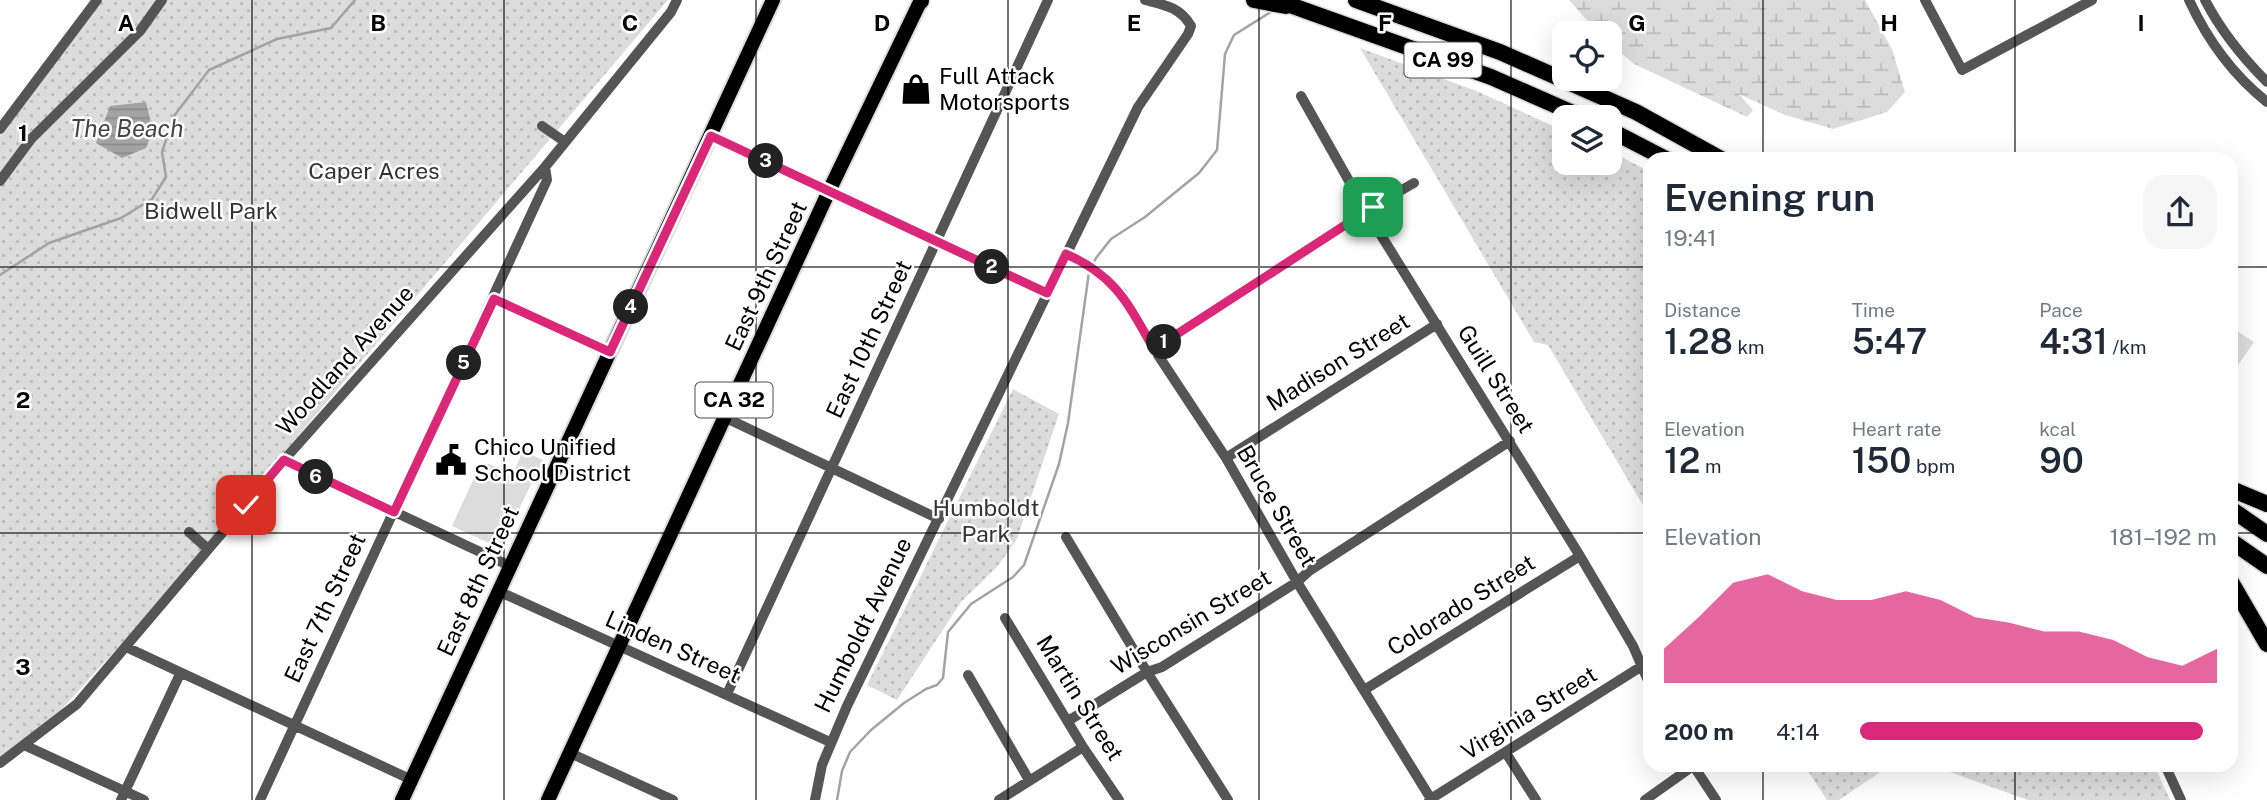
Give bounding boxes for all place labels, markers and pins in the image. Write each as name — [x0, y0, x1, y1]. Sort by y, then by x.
place label: Full Attack Motorsports — [939, 62, 1070, 115]
shop icon: Full Attack Motorsports — [899, 72, 933, 106]
pin: 3 — [748, 144, 784, 178]
pin — [1343, 177, 1403, 237]
pin: 2 — [974, 250, 1010, 284]
pin: 4 — [614, 290, 648, 324]
pin: 1 — [1146, 324, 1182, 360]
pin: 5 — [447, 346, 482, 380]
place label: Chico Unified School District — [474, 433, 631, 486]
public building icon: Chico Unified School District — [434, 443, 468, 477]
pin: 6 — [298, 460, 334, 494]
pin — [216, 475, 276, 535]

